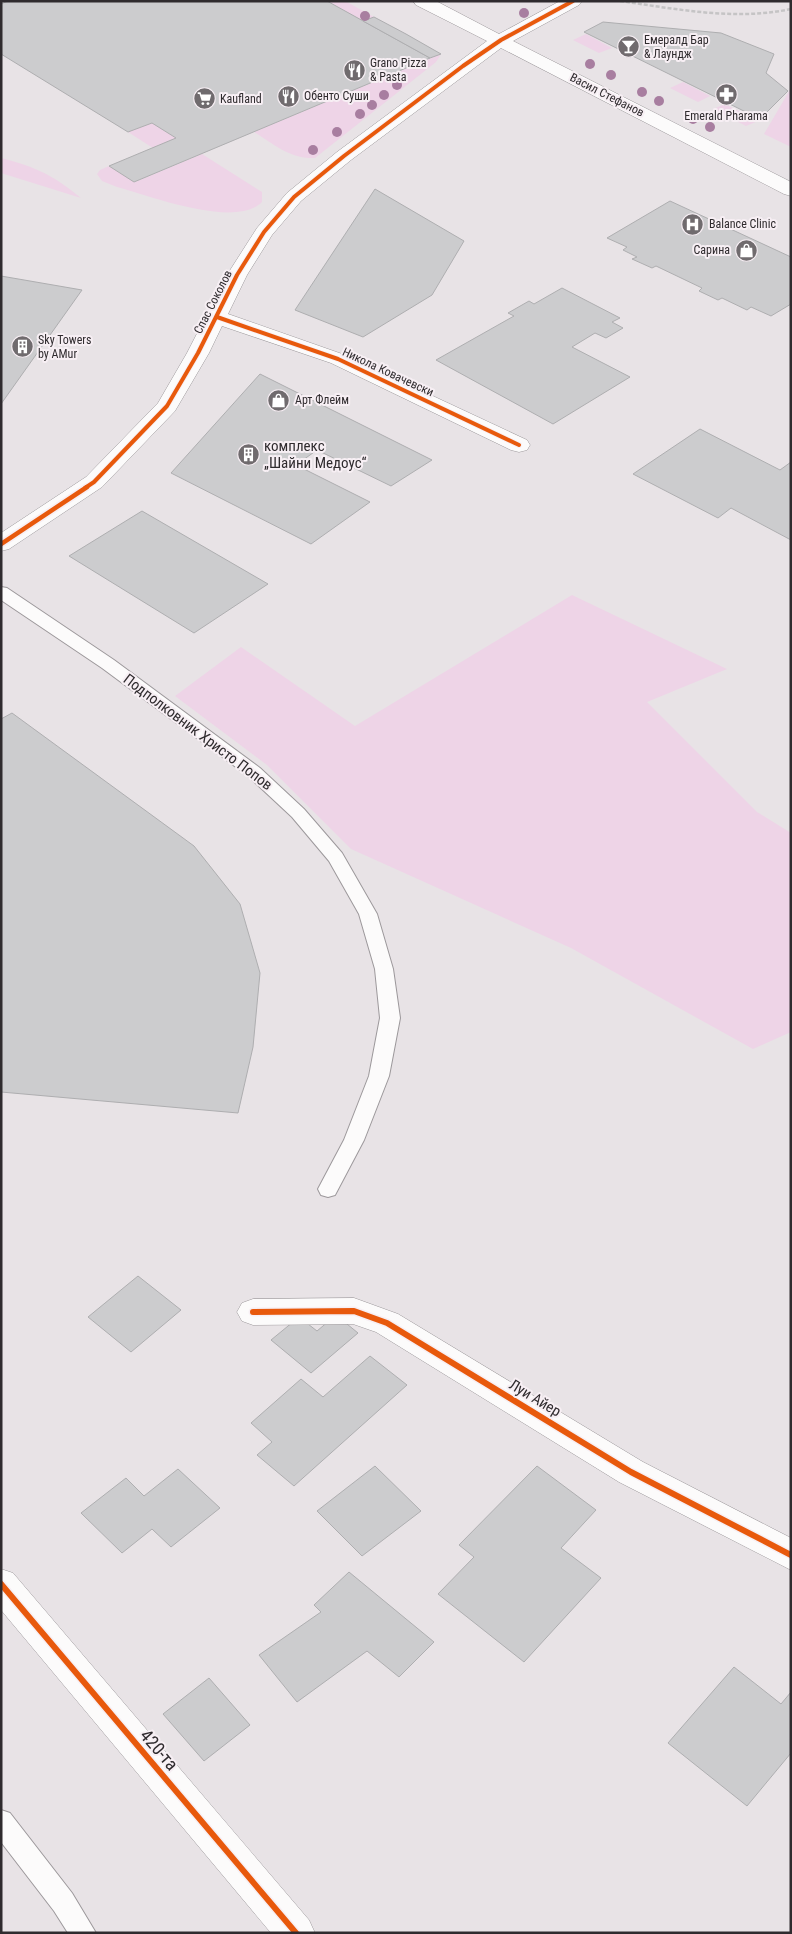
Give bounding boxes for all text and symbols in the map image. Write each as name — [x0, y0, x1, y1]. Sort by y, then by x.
place label: Емералд Бар & Лаундж — [644, 33, 709, 61]
bar icon: Емералд Бар & Лаундж — [616, 35, 640, 59]
place label: Grano Pizza & Pasta — [370, 56, 427, 84]
restaurant icon: Grano Pizza & Pasta — [342, 58, 366, 82]
street label: Васил Стефанов — [568, 70, 646, 120]
pharmacy icon: Emerald Pharama — [714, 83, 738, 107]
restaurant icon: Обенто Суши — [276, 84, 300, 108]
supermarket icon: Kaufland — [192, 87, 216, 111]
place label: Обенто Суши — [304, 89, 369, 103]
place label: Kaufland — [220, 92, 262, 106]
place label: Emerald Pharama — [684, 109, 768, 123]
hospital icon: Balance Clinic — [681, 212, 705, 236]
place label: Balance Clinic — [709, 217, 776, 231]
shop icon: Сарина — [734, 238, 758, 262]
place label: Сарина — [694, 243, 730, 257]
street label: Спас Соколов — [191, 268, 235, 336]
place label: Sky Towers by AMur — [38, 333, 91, 361]
building icon: Sky Towers by AMur — [10, 335, 34, 359]
street label: Никола Ковачевски — [340, 345, 436, 399]
shop icon: Арт Флейм — [267, 388, 291, 412]
place label: Арт Флейм — [295, 393, 349, 407]
place label: комплекс „Шайни Медоус“ — [264, 437, 367, 472]
building icon: комплекс „Шайни Медоус“ — [236, 443, 260, 467]
street label: Подполковник Христо Попов — [120, 670, 276, 794]
street label: Луи Айер — [506, 1376, 564, 1420]
street label: 420-та — [136, 1725, 183, 1774]

